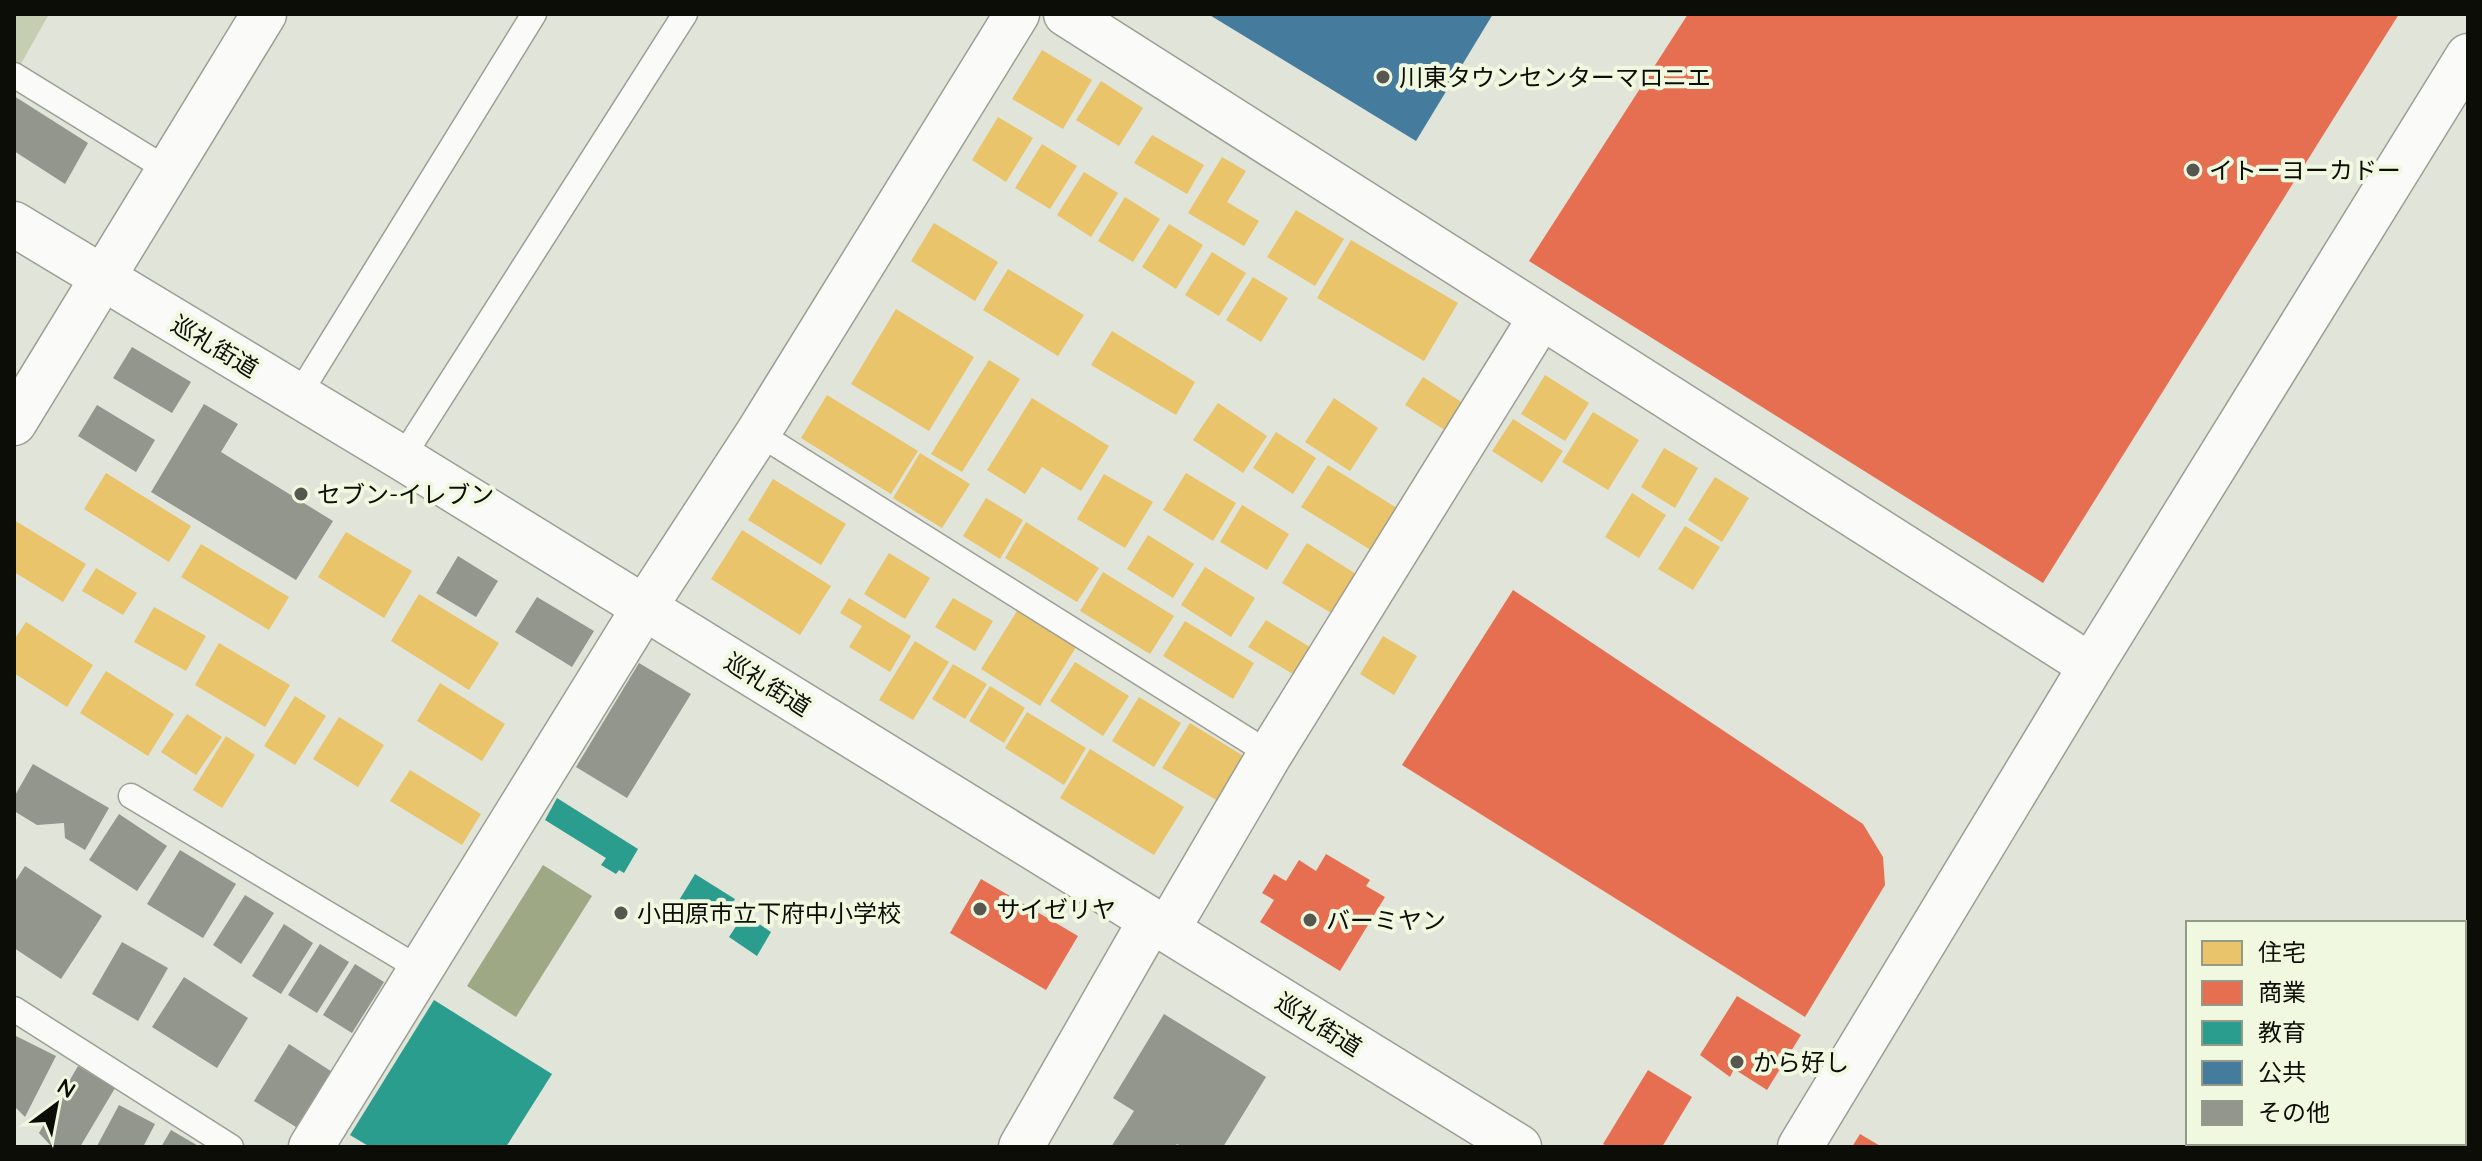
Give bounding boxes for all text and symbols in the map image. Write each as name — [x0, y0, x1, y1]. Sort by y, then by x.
place label: 川東タウンセンターマロニエ — [1399, 62, 1711, 92]
marker: 川東タウンセンターマロニエ — [1374, 68, 1392, 86]
place label: イトーヨーカドー — [2209, 155, 2401, 185]
marker: イトーヨーカドー — [2184, 161, 2202, 179]
street label: 巡礼街道 — [166, 308, 264, 384]
place label: セブン-イレブン — [317, 479, 494, 509]
marker: セブン-イレブン — [292, 485, 310, 503]
street label: 巡礼街道 — [719, 646, 817, 722]
place label: サイゼリヤ — [996, 894, 1116, 924]
place label: 小田原市立下府中小学校 — [637, 898, 901, 928]
marker: サイゼリヤ — [971, 900, 989, 918]
marker: 小田原市立下府中小学校 — [612, 904, 630, 922]
place label: バーミヤン — [1326, 905, 1446, 935]
marker: バーミヤン — [1301, 911, 1319, 929]
legend — [2186, 921, 2466, 1145]
text: 住宅 — [2258, 937, 2306, 967]
text: 商業 — [2258, 977, 2306, 1007]
street label: 巡礼街道 — [1270, 986, 1368, 1062]
text: 教育 — [2258, 1017, 2306, 1047]
place label: から好し — [1753, 1047, 1849, 1077]
marker: から好し — [1728, 1053, 1746, 1071]
text: 公共 — [2258, 1057, 2306, 1087]
north arrow — [16, 1065, 96, 1145]
text: N — [52, 1072, 81, 1104]
text: その他 — [2258, 1097, 2330, 1127]

